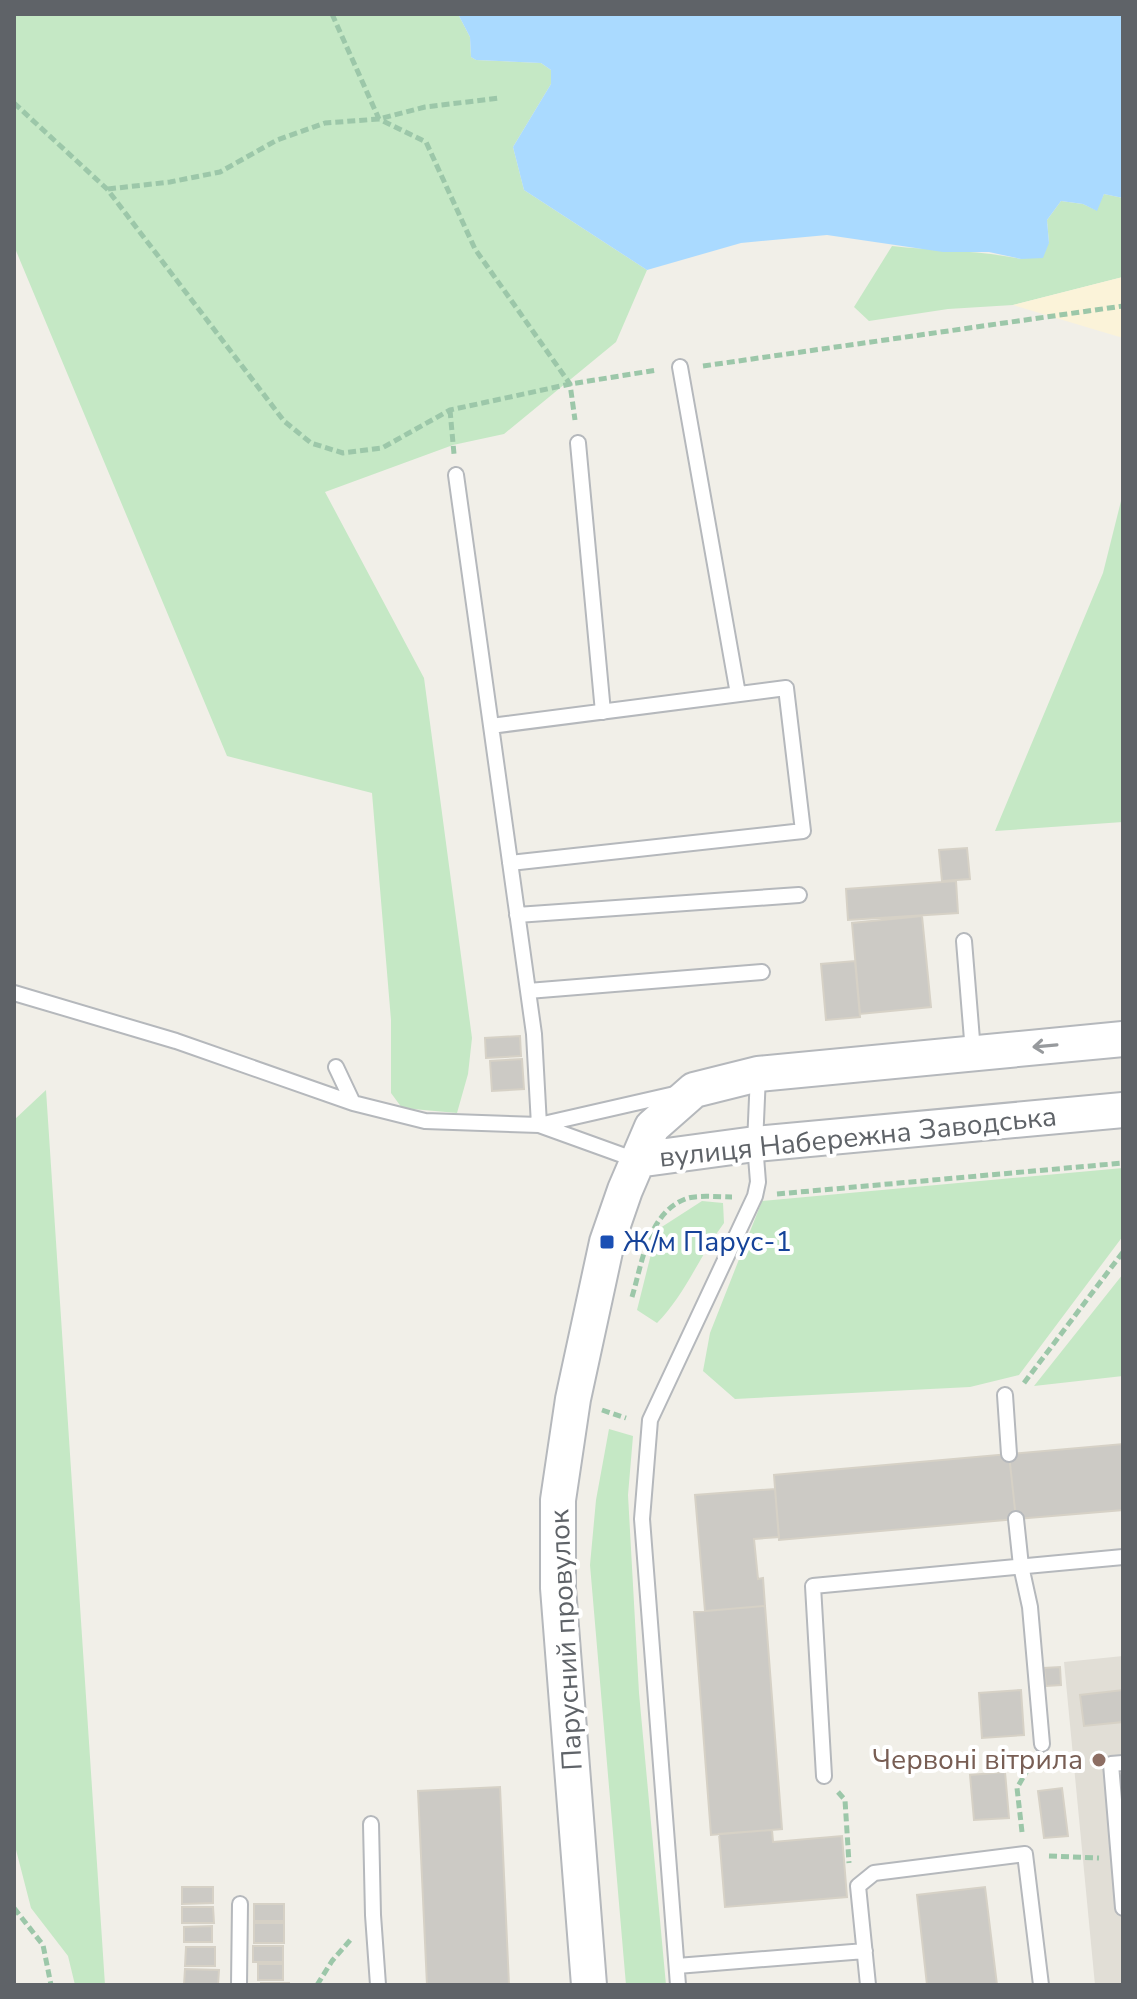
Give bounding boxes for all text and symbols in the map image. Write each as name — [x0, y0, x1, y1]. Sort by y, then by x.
one-way arrow — [1032, 1039, 1059, 1054]
street label: вулиця Набережна Заводська — [657, 1097, 1059, 1177]
place label: Ж/м Парус-1 — [623, 1223, 792, 1261]
marker: Ж/м Парус-1 — [598, 1233, 616, 1251]
street label: Парусний провулок — [540, 1508, 592, 1771]
place label: Червоні вітрила — [872, 1741, 1083, 1779]
marker: Червоні вітрила — [1090, 1751, 1108, 1769]

